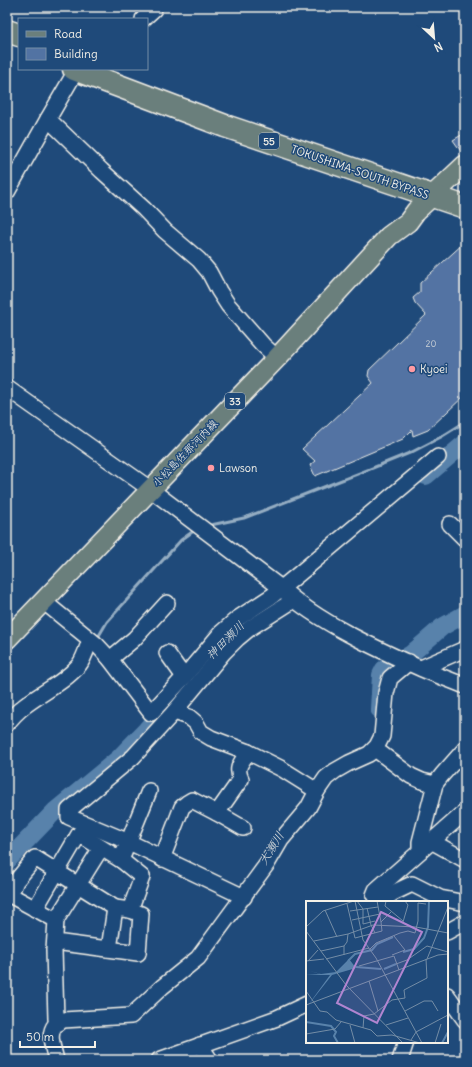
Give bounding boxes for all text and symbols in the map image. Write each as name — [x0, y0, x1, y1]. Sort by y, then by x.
legend — [18, 18, 148, 70]
north arrow — [414, 18, 454, 58]
text: Road — [54, 26, 82, 41]
text: N — [432, 39, 445, 55]
text: Building — [54, 46, 98, 61]
road number: 55 — [259, 133, 279, 149]
street label: TOKUSHIMA-SOUTH BYPASS — [289, 142, 431, 202]
house number: 20 — [426, 338, 437, 349]
place label: Kyoei — [420, 362, 448, 376]
marker: Kyoei — [407, 364, 417, 374]
road number: 33 — [225, 393, 245, 409]
street label: 小松島佐那河内線 — [149, 416, 221, 490]
place label: Lawson — [219, 461, 257, 475]
marker: Lawson — [206, 463, 216, 473]
water label: 神田瀬川 — [203, 618, 247, 662]
water label: 大瀬川 — [255, 829, 287, 867]
inset map — [306, 901, 448, 1043]
scale bar — [20, 1023, 95, 1049]
text: 50 m — [26, 1029, 55, 1044]

